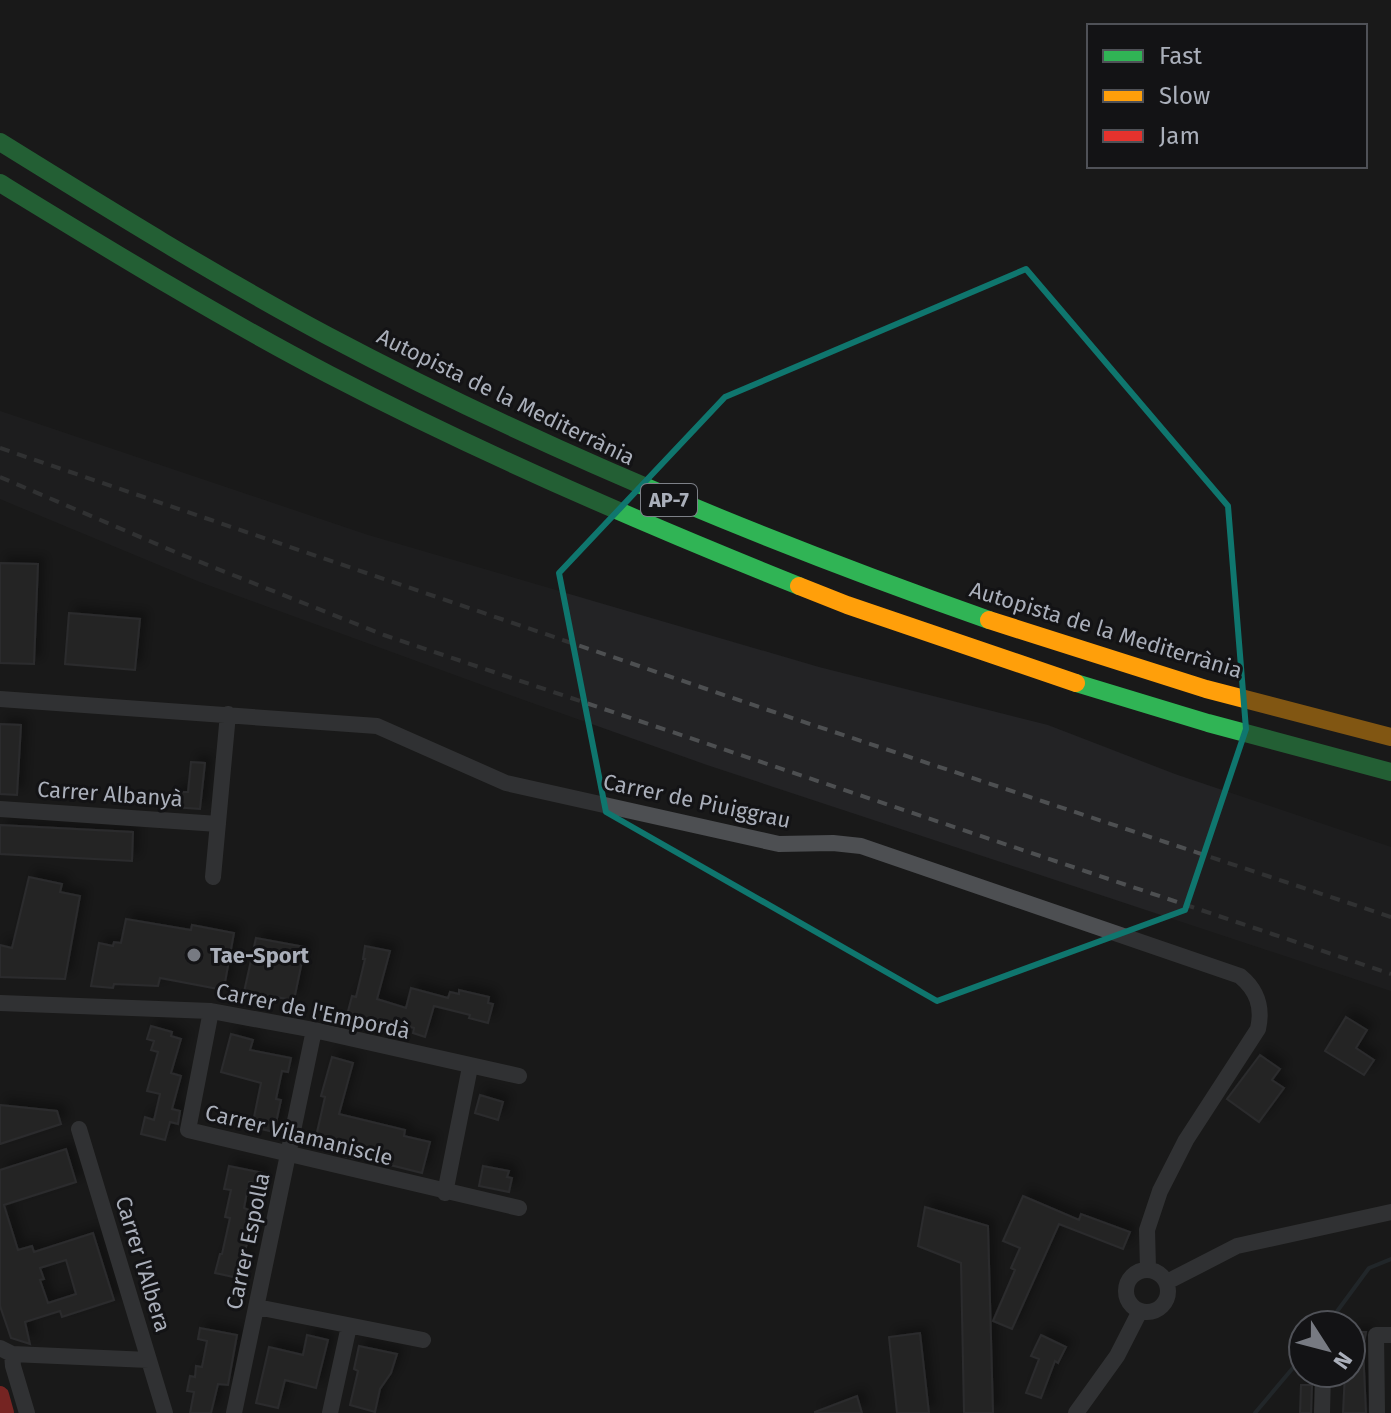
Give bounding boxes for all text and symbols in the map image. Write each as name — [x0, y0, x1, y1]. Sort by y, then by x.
legend — [1087, 24, 1367, 168]
text: Fast — [1159, 42, 1202, 70]
text: Slow — [1159, 82, 1210, 110]
text: Jam — [1159, 122, 1200, 150]
street label: Autopista de la Mediterrània — [373, 323, 639, 471]
road number: AP-7 — [641, 484, 697, 516]
street label: Autopista de la Mediterrània — [967, 576, 1245, 684]
street label: Carrer de Piuiggrau — [601, 768, 793, 834]
street label: Carrer Albanyà — [36, 775, 184, 813]
place label: Tae-Sport — [210, 942, 310, 969]
marker: Tae-Sport — [185, 946, 203, 964]
street label: Carrer de l'Empordà — [213, 977, 413, 1045]
street label: Carrer Vilamaniscle — [202, 1099, 396, 1171]
street label: Carrer Espolla — [220, 1170, 276, 1312]
street label: Carrer l'Albera — [110, 1193, 176, 1335]
north arrow — [1287, 1309, 1367, 1389]
text: N — [1328, 1347, 1358, 1374]

